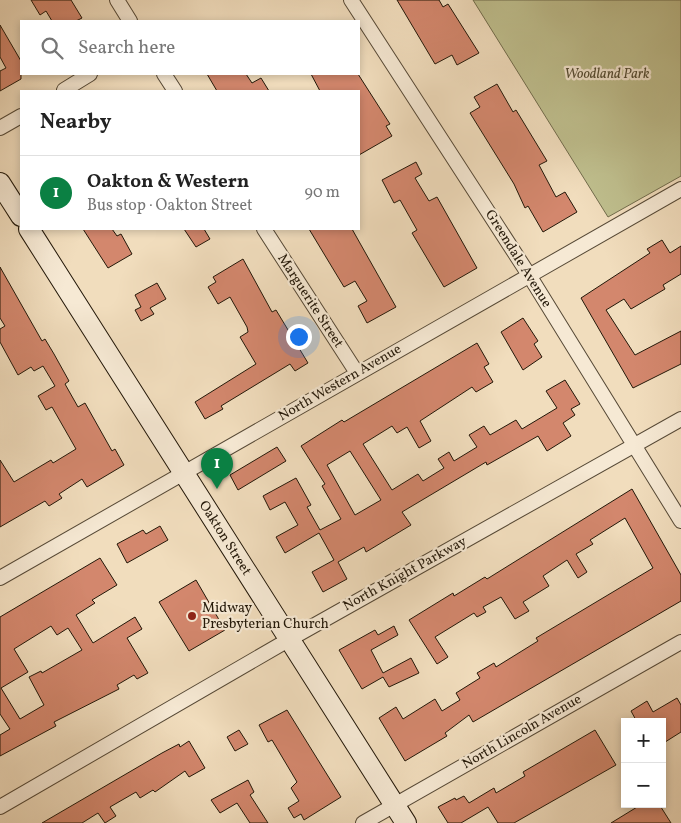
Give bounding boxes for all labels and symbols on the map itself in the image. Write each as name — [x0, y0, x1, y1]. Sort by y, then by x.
park label: Woodland Park — [565, 65, 650, 84]
street label: Greendale Avenue — [480, 206, 556, 312]
street label: Marguerite Street — [272, 250, 348, 352]
your location — [286, 324, 312, 350]
street label: North Western Avenue — [275, 340, 405, 426]
pin: 1 — [201, 448, 233, 489]
street label: Oakton Street — [194, 497, 256, 579]
street label: North Knight Parkway — [340, 532, 471, 616]
place label: Midway Presbyterian Church — [202, 599, 329, 634]
marker: Midway Presbyterian Church — [186, 610, 198, 622]
street label: North Lincoln Avenue — [459, 690, 585, 774]

